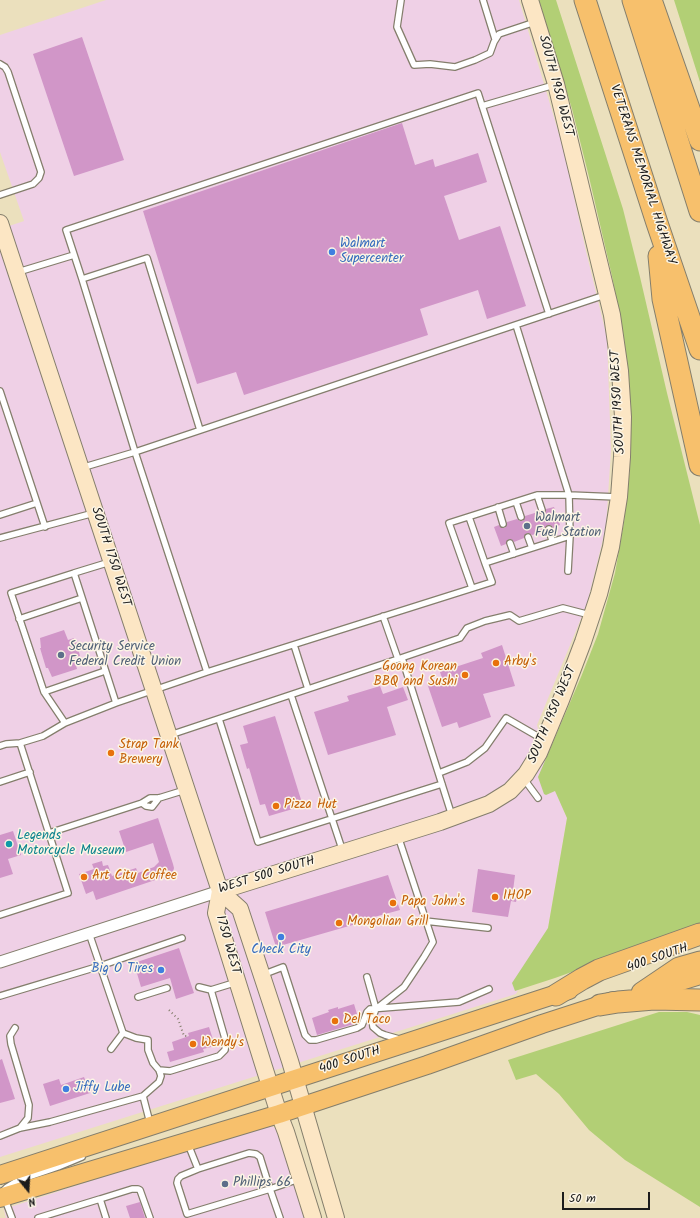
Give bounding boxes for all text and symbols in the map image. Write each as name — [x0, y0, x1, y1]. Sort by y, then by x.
street label: SOUTH 1950 WEST — [534, 34, 576, 138]
street label: VETERANS MEMORIAL HIGHWAY — [605, 83, 679, 267]
place label: Walmart Supercenter — [340, 237, 403, 268]
marker: Walmart Supercenter — [327, 247, 337, 257]
street label: SOUTH 1950 WEST — [608, 350, 630, 454]
street label: SOUTH 1750 WEST — [87, 505, 133, 609]
place label: Walmart Fuel Station — [535, 511, 601, 542]
marker: Walmart Fuel Station — [522, 521, 532, 531]
place label: Security Service Federal Credit Union — [69, 640, 181, 671]
marker: Security Service Federal Credit Union — [56, 650, 66, 660]
place label: Arby's — [504, 655, 537, 671]
marker: Arby's — [491, 658, 501, 668]
place label: Goong Korean BBQ and Sushi — [373, 660, 457, 691]
street label: SOUTH 1950 WEST — [525, 664, 581, 766]
marker: Goong Korean BBQ and Sushi — [460, 670, 470, 680]
place label: Strap Tank Brewery — [119, 738, 179, 769]
marker: Strap Tank Brewery — [106, 748, 116, 758]
place label: Pizza Hut — [284, 798, 337, 814]
marker: Pizza Hut — [271, 801, 281, 811]
place label: Legends Motorcycle Museum — [17, 829, 125, 860]
marker: Legends Motorcycle Museum — [4, 839, 14, 849]
street label: WEST 500 SOUTH — [217, 854, 317, 898]
place label: Art City Coffee — [92, 869, 177, 885]
marker: Art City Coffee — [79, 872, 89, 882]
place label: IHOP — [503, 889, 531, 905]
marker: IHOP — [490, 892, 500, 902]
place label: Papa John's — [401, 895, 465, 911]
marker: Papa John's — [388, 898, 398, 908]
street label: 1750 WEST — [211, 914, 243, 976]
place label: Mongolian Grill — [347, 915, 428, 931]
marker: Mongolian Grill — [334, 918, 344, 928]
marker: Check City — [276, 932, 286, 942]
street label: 400 SOUTH — [625, 941, 691, 977]
place label: Check City — [251, 943, 311, 959]
place label: Big O Tires — [91, 962, 153, 978]
marker: Big O Tires — [156, 965, 166, 975]
place label: Del Taco — [343, 1013, 390, 1029]
marker: Del Taco — [330, 1016, 340, 1026]
place label: Wendy's — [201, 1036, 244, 1052]
marker: Wendy's — [188, 1039, 198, 1049]
street label: 400 SOUTH — [317, 1044, 383, 1078]
place label: Jiffy Lube — [74, 1081, 130, 1097]
marker: Jiffy Lube — [61, 1084, 71, 1094]
north arrow — [8, 1170, 48, 1210]
place label: Phillips 66 — [233, 1176, 291, 1192]
marker: Phillips 66 — [220, 1179, 230, 1189]
scale bar — [564, 1184, 652, 1210]
text: 50 m — [569, 1189, 596, 1208]
text: N — [26, 1192, 38, 1211]

